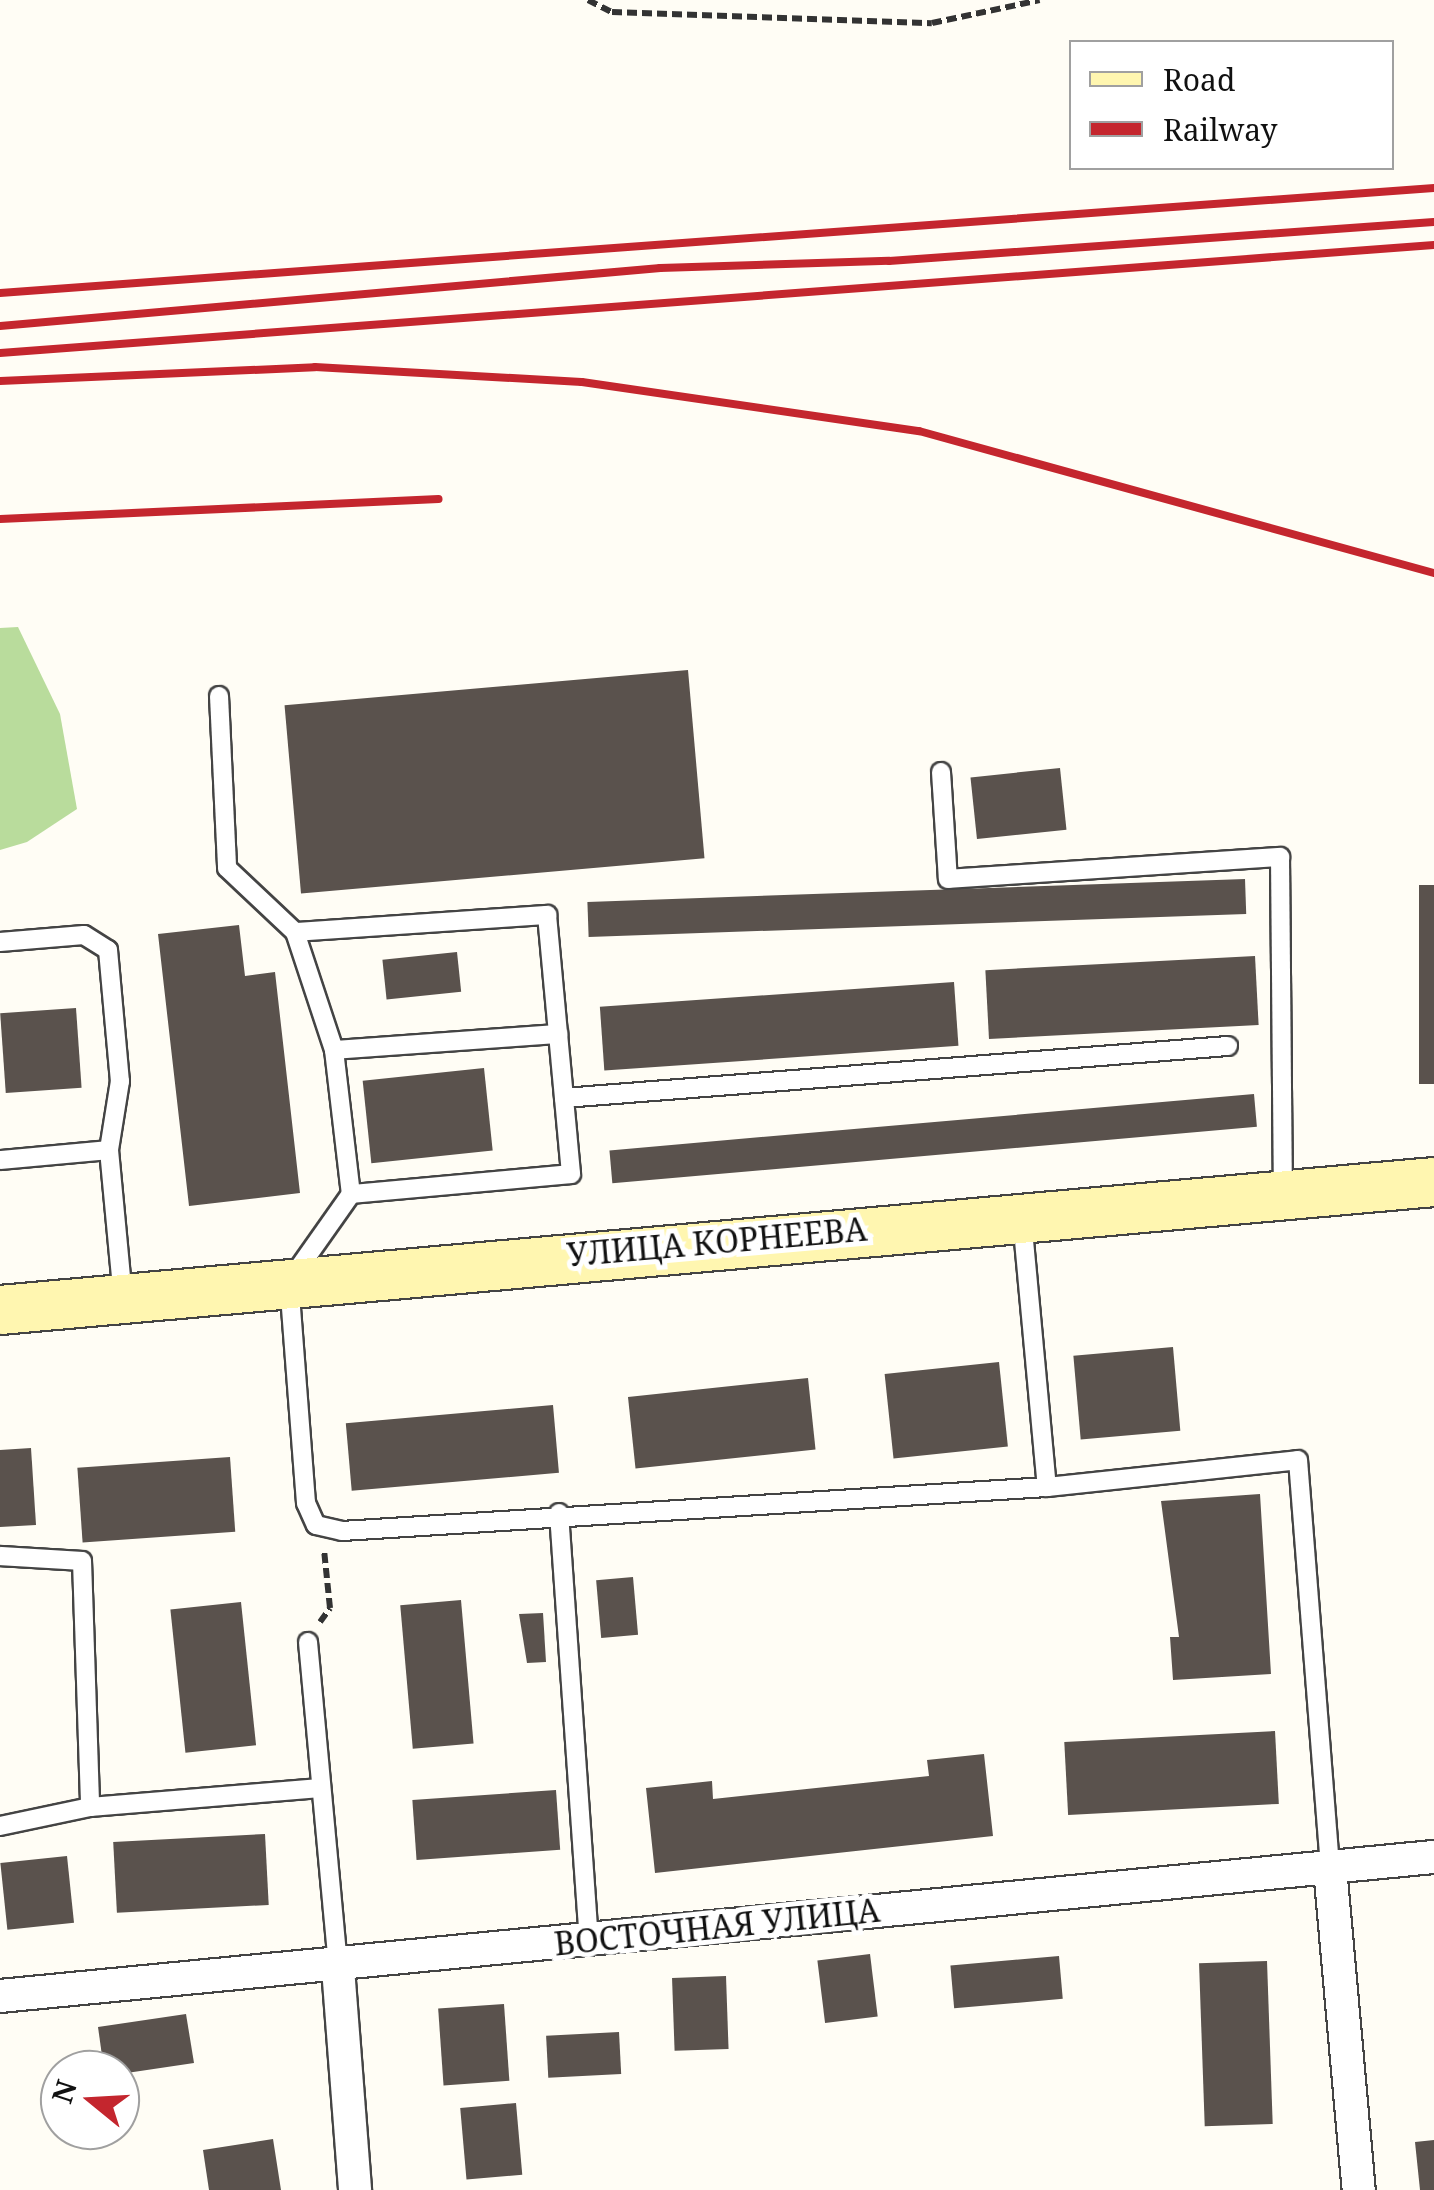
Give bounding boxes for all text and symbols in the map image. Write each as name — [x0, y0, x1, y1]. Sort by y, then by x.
legend — [1069, 40, 1394, 170]
text: Road — [1163, 59, 1235, 100]
text: Railway — [1163, 109, 1278, 150]
street label: УЛИЦА КОРНЕЕВА — [565, 1210, 869, 1274]
street label: ВОСТОЧНАЯ УЛИЦА — [552, 1891, 882, 1963]
north arrow — [40, 2050, 140, 2150]
text: N — [42, 2075, 85, 2108]

